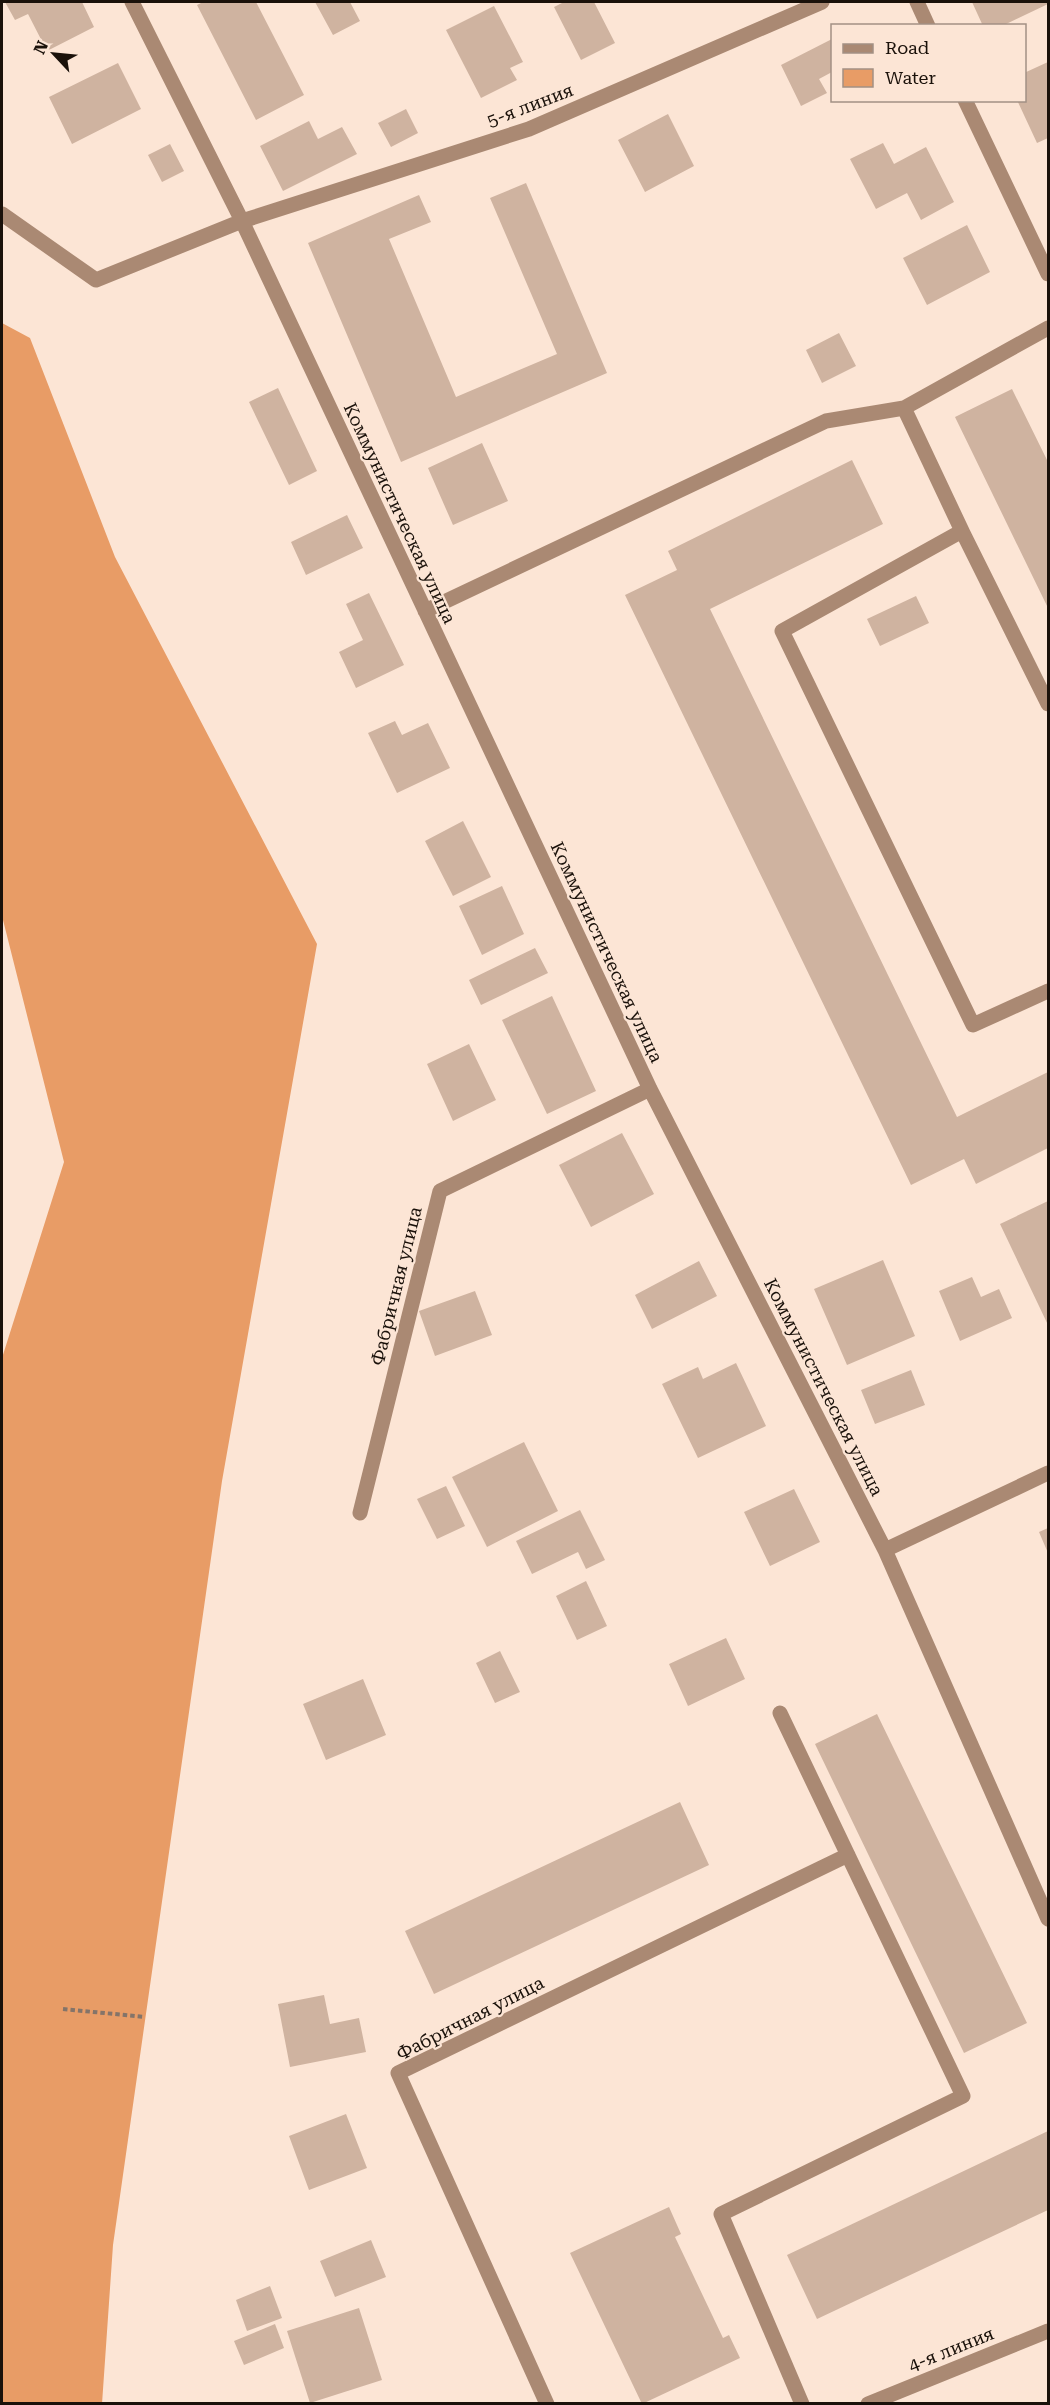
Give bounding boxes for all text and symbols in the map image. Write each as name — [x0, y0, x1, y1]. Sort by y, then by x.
north arrow — [24, 24, 84, 84]
legend — [831, 24, 1026, 102]
text: Road — [885, 37, 930, 58]
text: N — [30, 38, 52, 57]
text: Water — [885, 67, 936, 88]
street label: 5-я линия — [484, 79, 576, 131]
street label: Коммунистическая улица — [340, 399, 461, 627]
street label: Коммунистическая улица — [547, 838, 668, 1066]
street label: Фабричная улица — [366, 1204, 426, 1367]
street label: Коммунистическая улица — [760, 1275, 888, 1499]
street label: Фабричная улица — [393, 1972, 547, 2064]
street label: 4-я линия — [905, 2322, 997, 2376]

